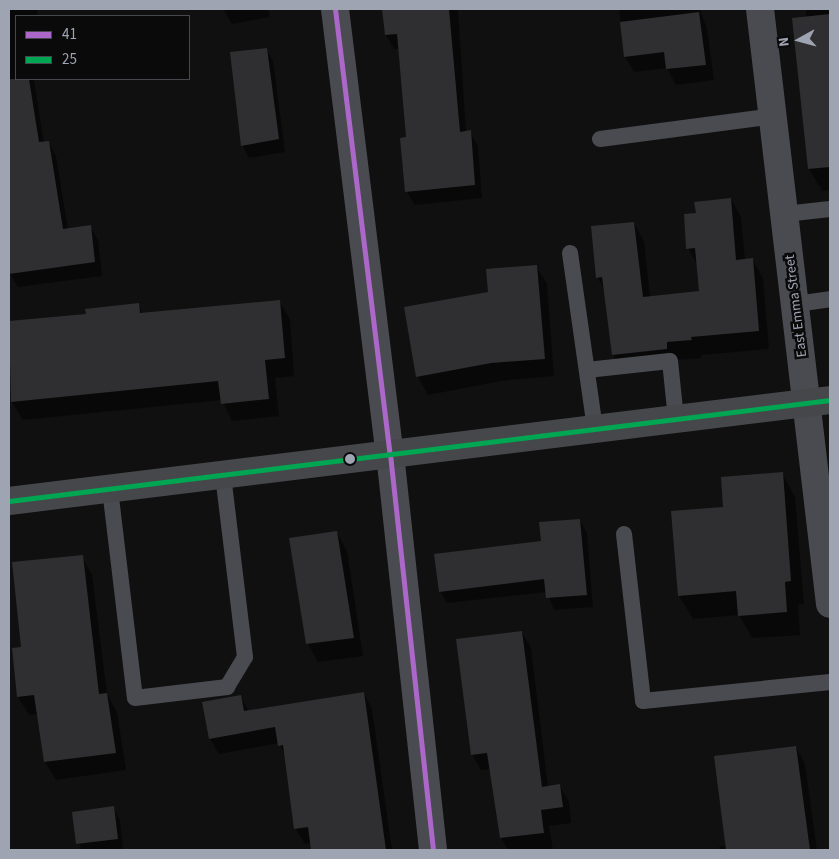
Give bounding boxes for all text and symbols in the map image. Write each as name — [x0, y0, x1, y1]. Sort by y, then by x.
legend — [15, 15, 190, 80]
north arrow — [774, 15, 824, 65]
text: 41 — [62, 24, 77, 45]
text: N — [774, 36, 795, 48]
text: 25 — [62, 49, 77, 70]
street label: East Emma Street — [781, 254, 811, 358]
unlabelled marker — [345, 454, 355, 464]

